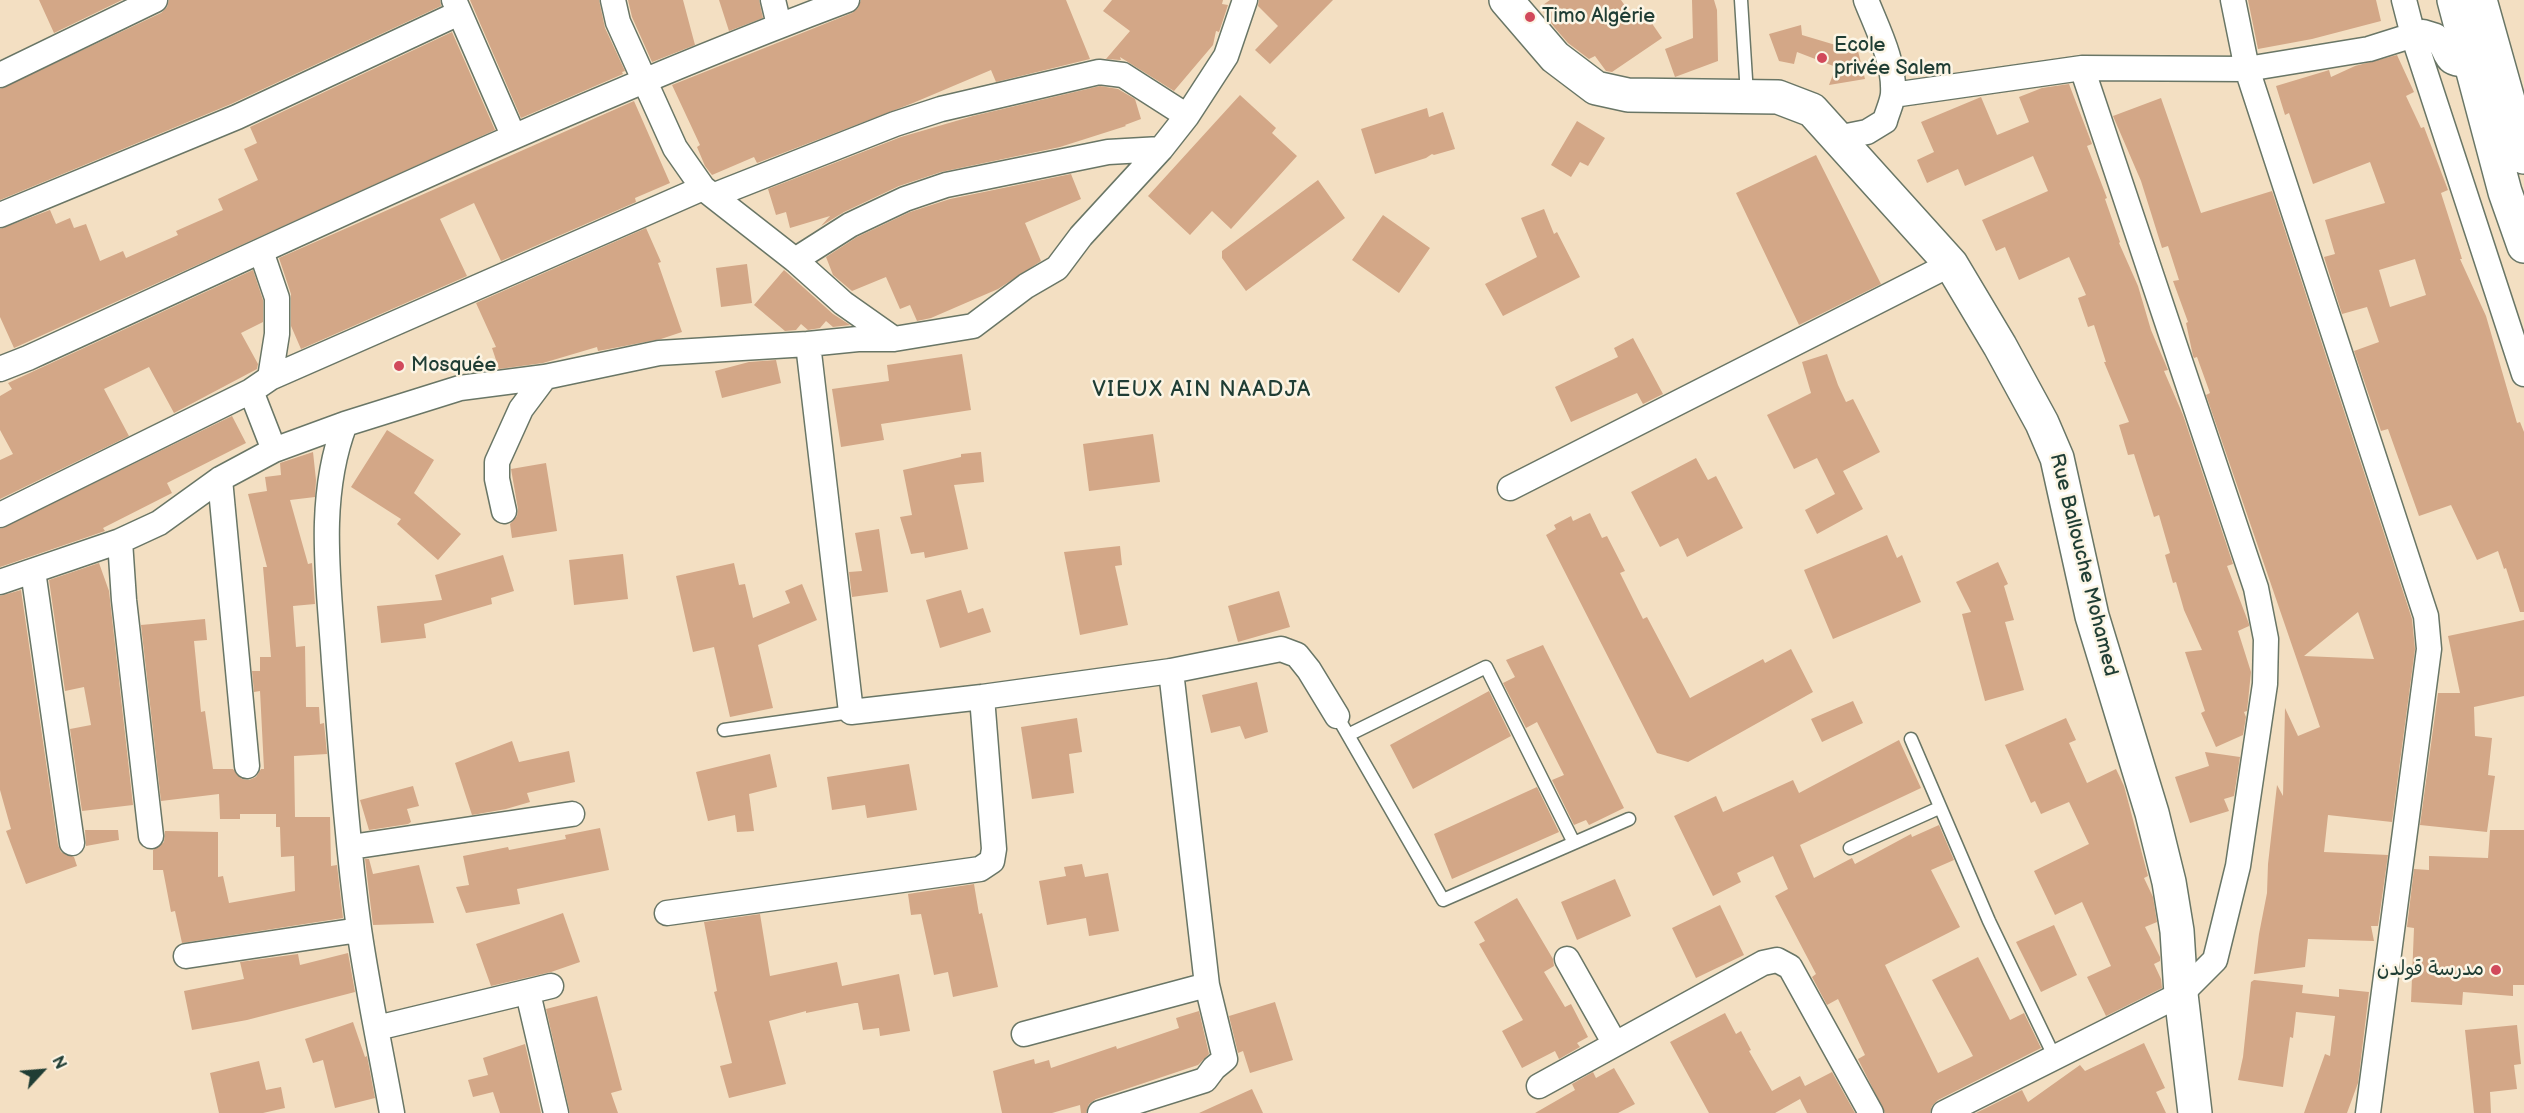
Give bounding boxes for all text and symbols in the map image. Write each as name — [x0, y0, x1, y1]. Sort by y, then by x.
place label: Timo Algérie — [1542, 5, 1655, 29]
marker: Timo Algérie — [1523, 10, 1537, 24]
place label: Ecole privée Salem — [1834, 34, 1952, 81]
marker: Ecole privée Salem — [1815, 51, 1829, 65]
place label: Mosquée — [411, 354, 496, 378]
marker: Mosquée — [392, 359, 406, 373]
district label: VIEUX AIN NAADJA — [1092, 377, 1312, 403]
street label: Rue Ballouche Mohamed — [2044, 451, 2122, 679]
place label: مدرسة قولدن — [2377, 958, 2484, 982]
marker: مدرسة قولدن — [2489, 963, 2503, 977]
north arrow — [12, 1041, 72, 1101]
text: N — [47, 1053, 70, 1072]

